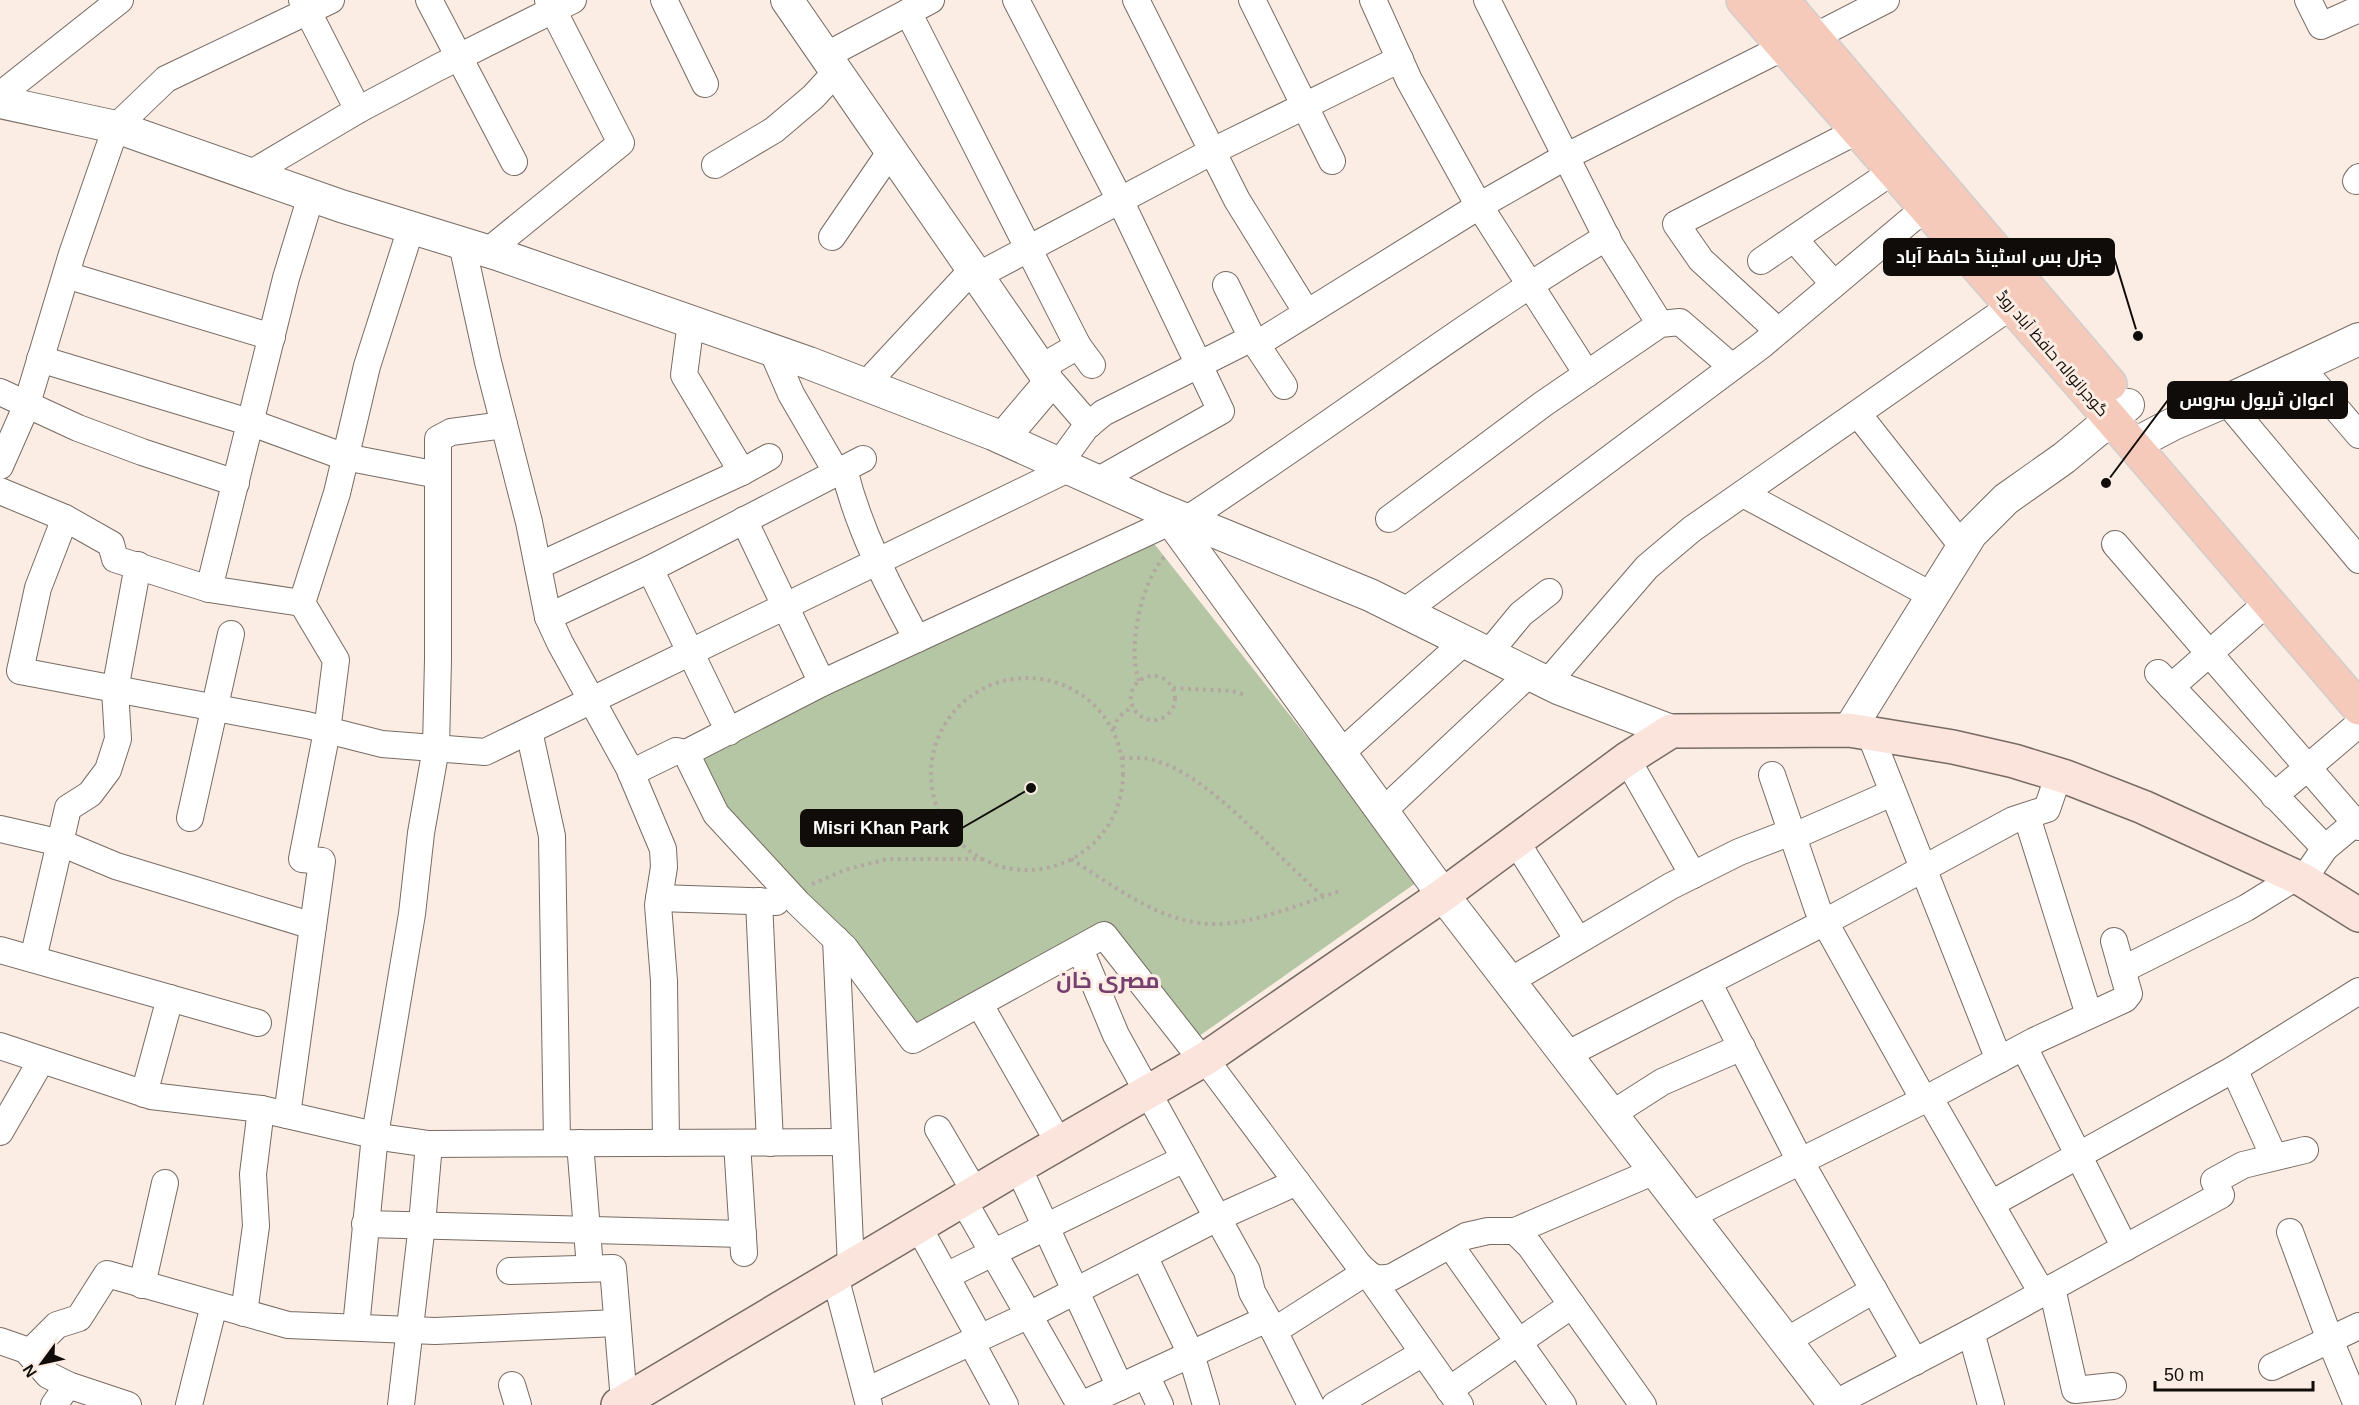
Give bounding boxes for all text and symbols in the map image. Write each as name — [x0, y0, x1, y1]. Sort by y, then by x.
callout: جنرل بس اسٹینڈ حافظ آباد — [1884, 239, 2114, 275]
text: جنرل بس اسٹینڈ حافظ آباد — [1896, 247, 2102, 268]
street label: گوجرانوالہ حافظ آباد روڈ — [1993, 287, 2112, 420]
callout: اعوان ٹریول سروس — [2168, 382, 2347, 418]
text: اعوان ٹریول سروس — [2180, 390, 2334, 411]
callout: Misri Khan Park — [801, 810, 962, 846]
text: Misri Khan Park — [813, 818, 950, 838]
district label: مصری خان — [1056, 968, 1160, 994]
north arrow — [12, 1333, 72, 1393]
scale bar — [2155, 1354, 2312, 1392]
text: N — [20, 1361, 40, 1380]
text: 50 m — [2164, 1365, 2204, 1385]

